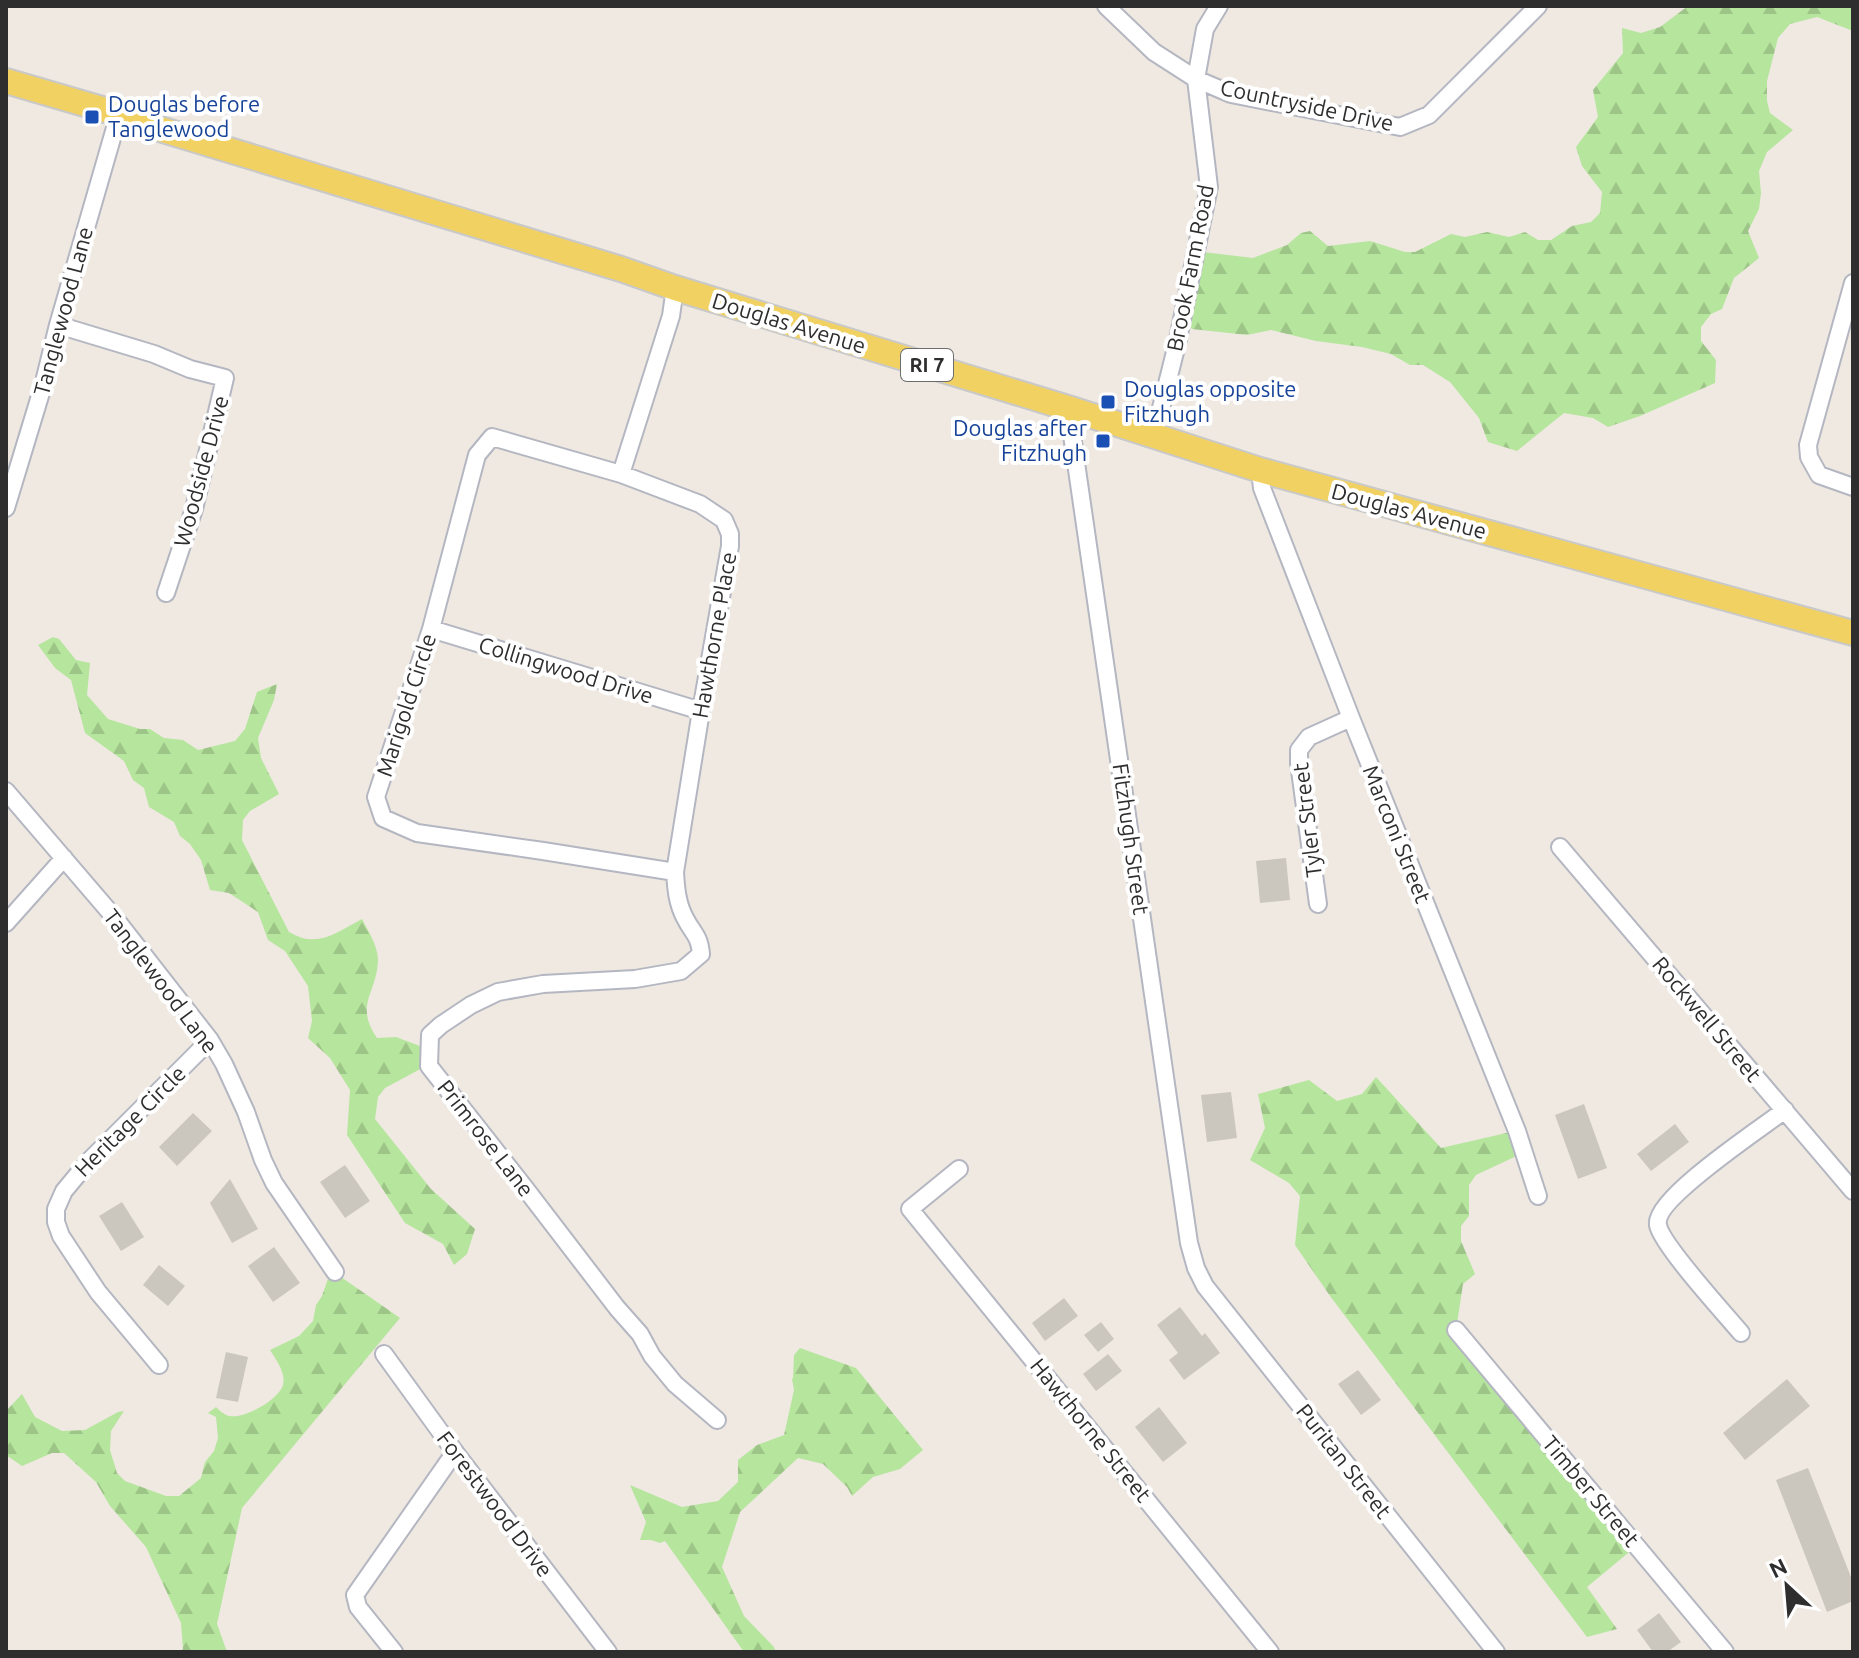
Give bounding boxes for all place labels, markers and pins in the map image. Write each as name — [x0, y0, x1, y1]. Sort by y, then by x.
place label: Douglas before Tanglewood — [108, 91, 260, 141]
marker: Douglas before Tanglewood — [83, 108, 101, 126]
place label: Douglas opposite Fitzhugh — [1124, 376, 1296, 426]
marker: Douglas opposite Fitzhugh — [1099, 393, 1117, 411]
place label: Douglas after Fitzhugh — [953, 415, 1088, 465]
marker: Douglas after Fitzhugh — [1094, 432, 1112, 450]

